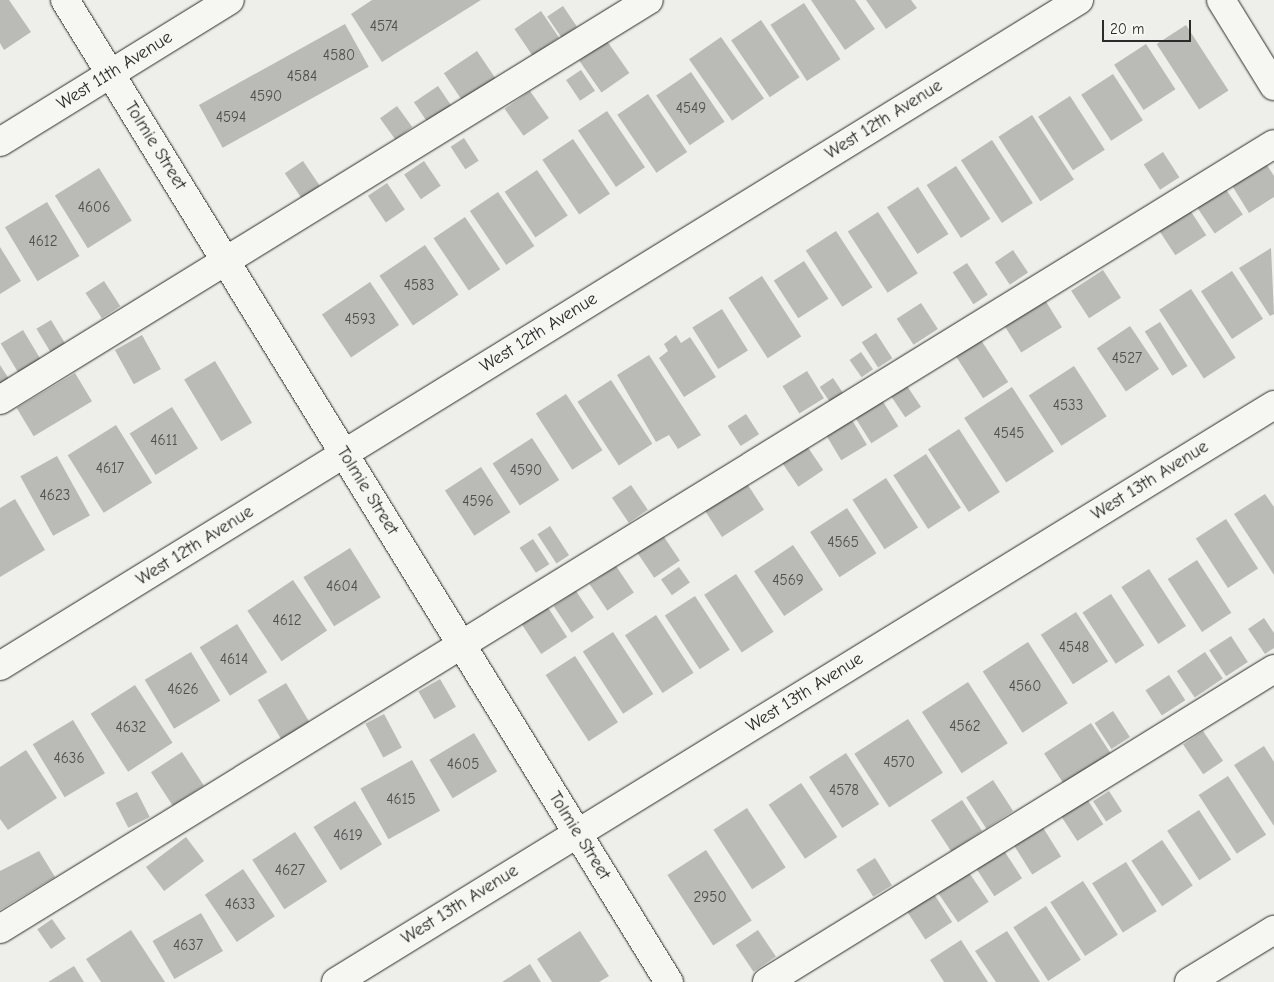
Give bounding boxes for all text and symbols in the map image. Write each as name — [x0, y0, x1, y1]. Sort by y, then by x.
scale bar — [1104, 10, 1193, 42]
house number: 4574 — [370, 18, 398, 36]
text: 20 m — [1110, 20, 1144, 38]
street label: West 11th Avenue — [53, 27, 177, 115]
house number: 4580 — [323, 47, 355, 65]
house number: 4584 — [287, 68, 317, 86]
street label: West 12th Avenue — [821, 75, 947, 165]
house number: 4590 — [250, 88, 282, 106]
street label: Tolmie Street — [119, 98, 191, 194]
house number: 4549 — [676, 100, 706, 118]
house number: 4594 — [216, 109, 246, 127]
house number: 4606 — [78, 199, 110, 217]
house number: 4612 — [28, 233, 58, 251]
house number: 4583 — [404, 277, 434, 295]
street label: West 12th Avenue — [476, 288, 602, 378]
house number: 4593 — [345, 311, 375, 329]
house number: 4527 — [1112, 350, 1142, 368]
house number: 4533 — [1053, 397, 1083, 415]
house number: 4545 — [994, 425, 1024, 443]
house number: 4611 — [150, 432, 178, 450]
street label: West 13th Avenue — [1087, 436, 1213, 526]
street label: Tolmie Street — [331, 443, 403, 539]
house number: 4617 — [96, 460, 124, 478]
house number: 4590 — [510, 462, 542, 480]
house number: 4623 — [40, 487, 70, 505]
house number: 4596 — [462, 493, 494, 511]
street label: West 12th Avenue — [132, 501, 258, 591]
house number: 4565 — [827, 534, 859, 552]
house number: 4569 — [772, 572, 804, 590]
house number: 4604 — [326, 578, 358, 596]
house number: 4612 — [272, 612, 302, 630]
house number: 4548 — [1059, 639, 1089, 657]
street label: West 13th Avenue — [742, 648, 868, 738]
house number: 4614 — [220, 651, 248, 669]
house number: 4560 — [1009, 678, 1041, 696]
house number: 4626 — [167, 681, 199, 699]
house number: 4562 — [949, 718, 981, 736]
house number: 4632 — [116, 719, 146, 737]
house number: 4636 — [53, 750, 85, 768]
house number: 4570 — [883, 754, 915, 772]
house number: 4605 — [447, 756, 479, 774]
house number: 4578 — [829, 782, 859, 800]
street label: Tolmie Street — [543, 788, 615, 884]
house number: 4615 — [386, 791, 416, 809]
house number: 4619 — [333, 827, 363, 845]
street label: West 13th Avenue — [397, 860, 523, 950]
house number: 4627 — [275, 862, 305, 880]
house number: 2950 — [693, 889, 727, 907]
house number: 4633 — [225, 896, 255, 914]
house number: 4637 — [173, 937, 203, 955]

